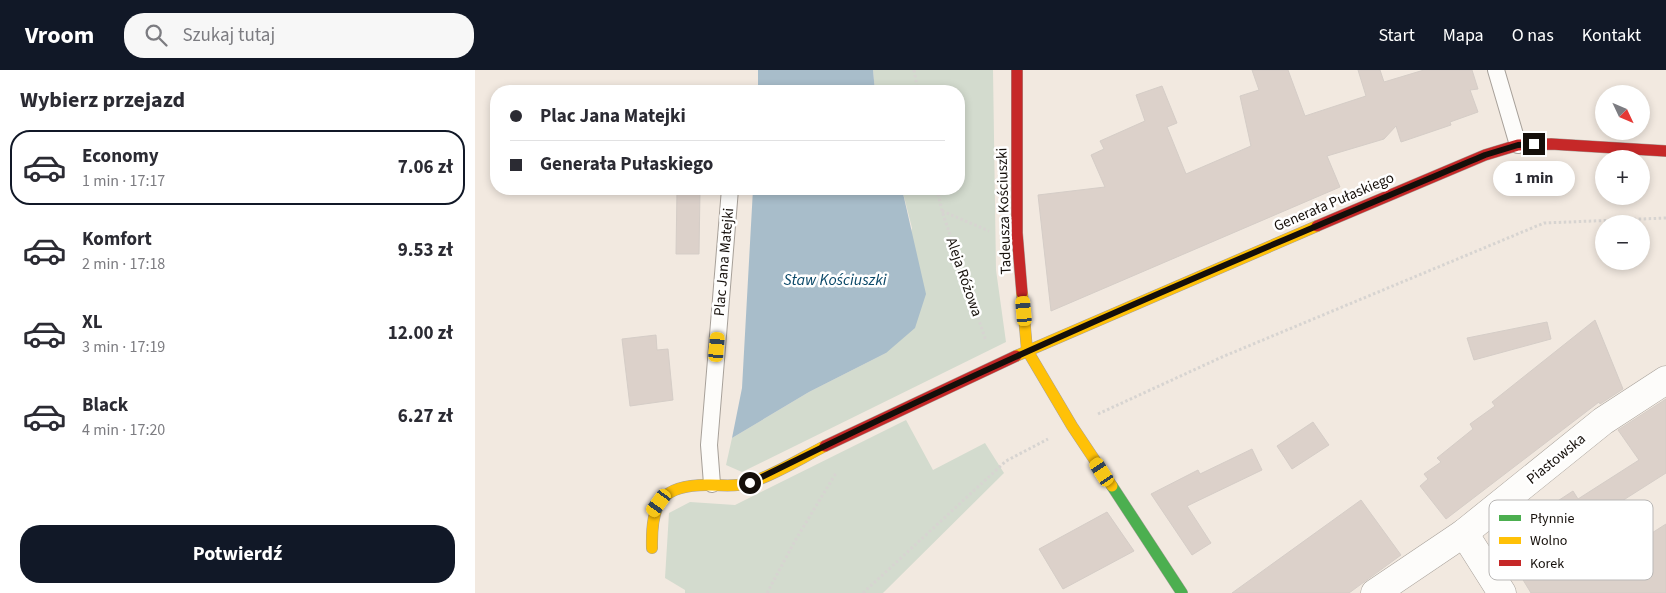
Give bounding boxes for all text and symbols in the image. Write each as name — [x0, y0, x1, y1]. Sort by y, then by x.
search box — [124, 13, 474, 58]
text: Vroom — [25, 18, 94, 53]
icon: search — [142, 21, 170, 49]
text: Szukaj tutaj — [182, 22, 275, 49]
text: Start — [1378, 23, 1415, 48]
text: Mapa — [1443, 23, 1484, 48]
text: O nas — [1512, 23, 1554, 48]
text: Kontakt — [1582, 23, 1641, 48]
text: Wybierz przejazd — [20, 84, 185, 116]
north arrow — [1595, 85, 1650, 140]
map controls — [1595, 85, 1650, 270]
text: Plac Jana Matejki — [540, 103, 686, 130]
route end — [1523, 133, 1545, 155]
text: Economy — [82, 143, 159, 170]
icon: car — [22, 145, 67, 190]
street label: Tadeusza Kościuszki — [991, 147, 1017, 275]
button: + — [1595, 150, 1650, 205]
text: Generała Pułaskiego — [540, 151, 713, 178]
text: 7.06 zł — [398, 154, 453, 181]
callout: 1 min — [1493, 162, 1575, 196]
street label: Generała Pułaskiego — [1271, 167, 1397, 237]
text: 1 min — [1515, 167, 1553, 189]
text: 1 min · 17:17 — [82, 170, 165, 192]
street label: Plac Jana Matejki — [709, 207, 739, 317]
button: − — [1595, 215, 1650, 270]
text: Komfort — [82, 226, 152, 253]
icon: car — [22, 228, 67, 273]
street label: Aleja Różowa — [941, 235, 987, 319]
text: 9.53 zł — [398, 237, 453, 264]
text: 2 min · 17:18 — [82, 253, 165, 275]
water label: Staw Kościuszki — [783, 269, 887, 291]
car — [1015, 295, 1032, 327]
text: XL — [82, 309, 103, 336]
icon: car — [22, 311, 67, 356]
text: 12.00 zł — [388, 320, 453, 347]
car — [708, 331, 725, 363]
text: 3 min · 17:19 — [82, 336, 165, 358]
text: Black — [82, 392, 128, 419]
icon: car — [22, 394, 67, 439]
text: 6.27 zł — [398, 403, 453, 430]
text: 4 min · 17:20 — [82, 419, 165, 441]
street label: Piastowska — [1522, 429, 1590, 489]
car — [1087, 455, 1116, 489]
route start — [739, 472, 761, 494]
car — [644, 486, 673, 520]
legend — [1489, 500, 1653, 580]
text: Płynnie — [1530, 509, 1574, 529]
button: Potwierdź — [20, 525, 455, 583]
text: Wolno — [1530, 531, 1567, 551]
text: Korek — [1530, 554, 1564, 574]

